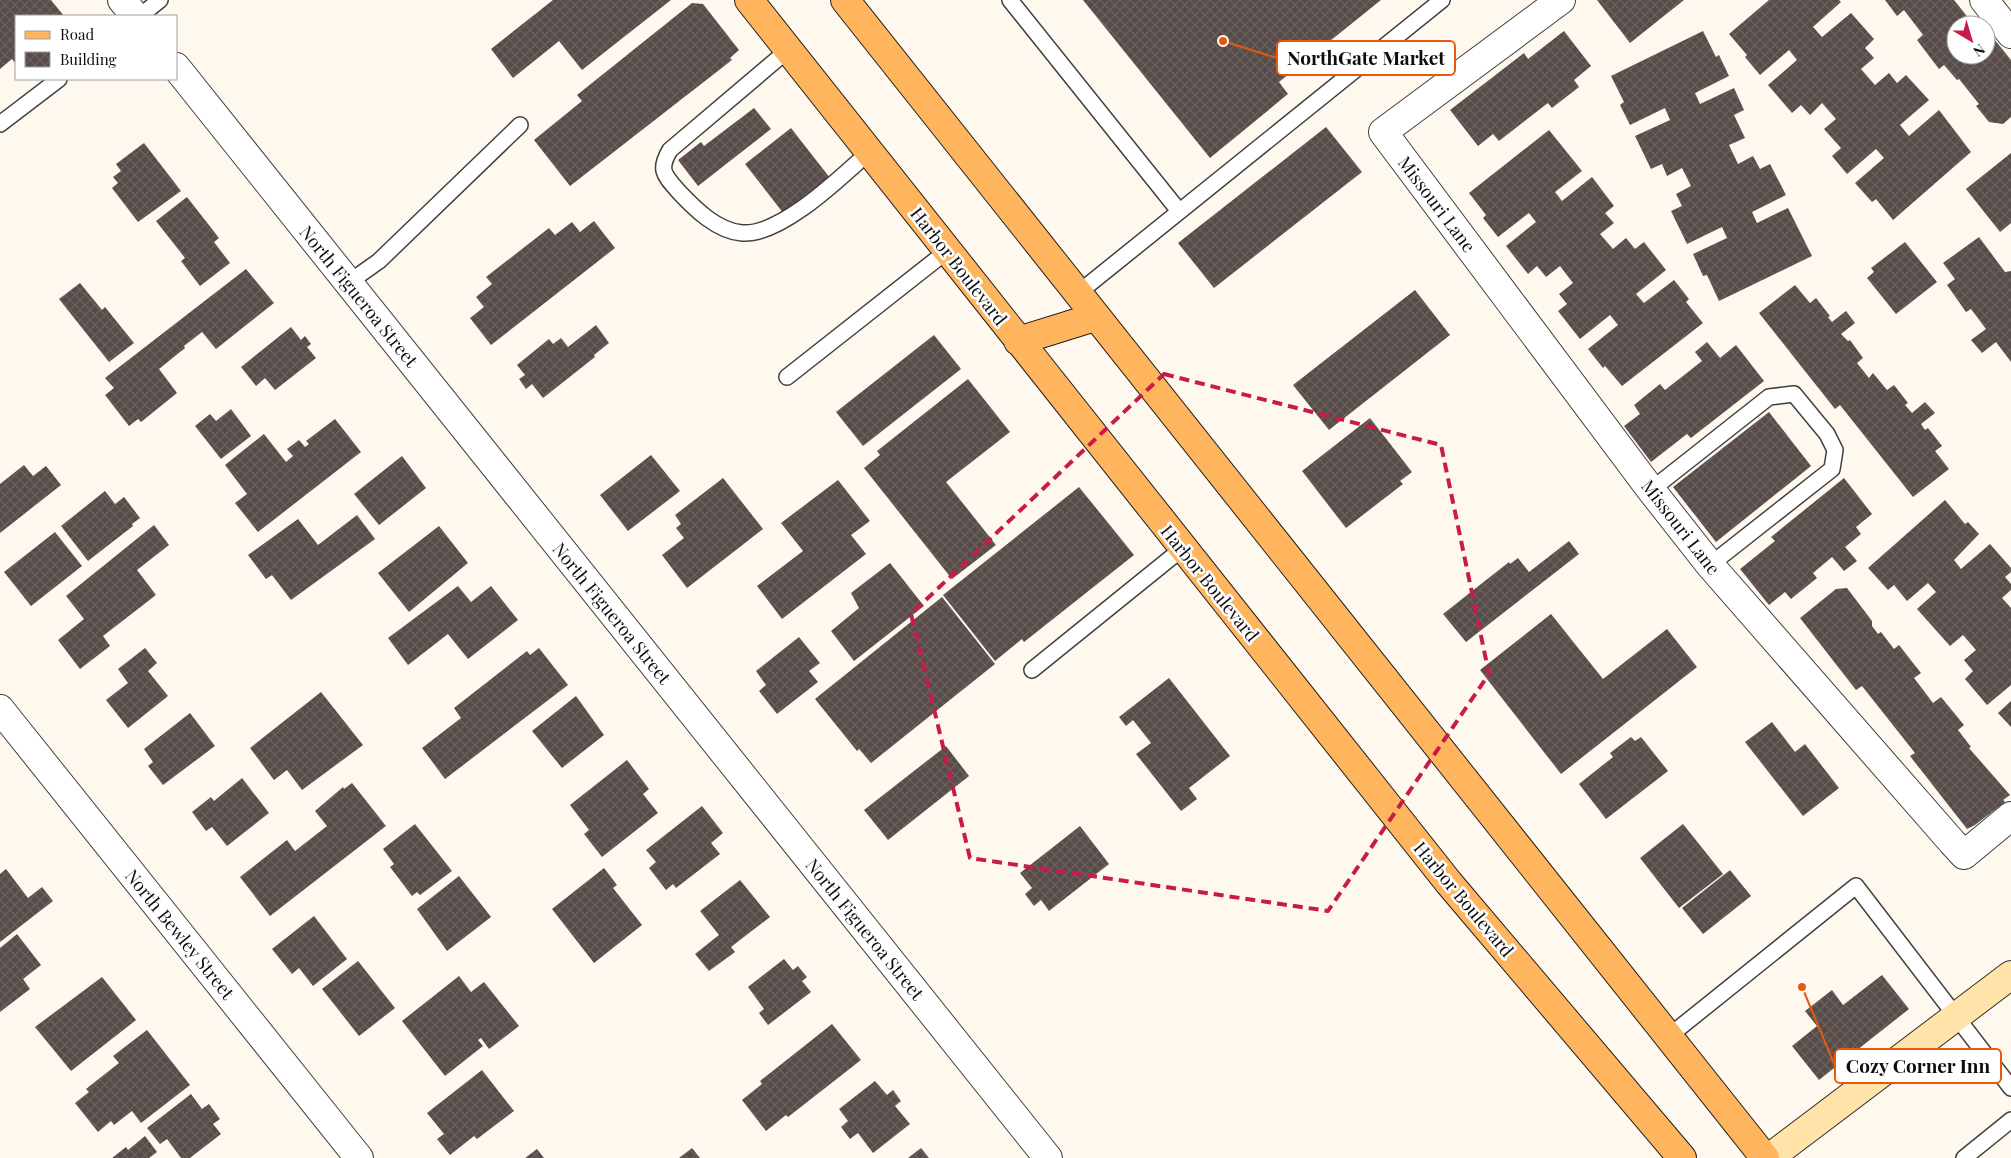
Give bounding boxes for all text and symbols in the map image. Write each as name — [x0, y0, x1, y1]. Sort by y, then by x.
legend — [15, 15, 178, 80]
north arrow — [1946, 15, 1996, 65]
text: Road — [60, 24, 94, 44]
text: N — [1969, 40, 1989, 61]
callout: NorthGate Market — [1277, 41, 1455, 75]
text: NorthGate Market — [1287, 44, 1445, 70]
text: Building — [60, 49, 117, 69]
street label: Missouri Lane — [1393, 151, 1481, 257]
street label: Harbor Boulevard — [905, 202, 1013, 330]
street label: North Figueroa Street — [294, 220, 424, 372]
street label: Missouri Lane — [1636, 474, 1726, 580]
street label: Harbor Boulevard — [1155, 520, 1265, 647]
street label: North Figueroa Street — [547, 537, 677, 689]
street label: Harbor Boulevard — [1409, 836, 1520, 962]
street label: North Figueroa Street — [800, 853, 930, 1005]
street label: North Bewley Street — [120, 864, 240, 1004]
callout: Cozy Corner Inn — [1835, 1049, 2001, 1083]
text: Cozy Corner Inn — [1846, 1052, 1991, 1078]

